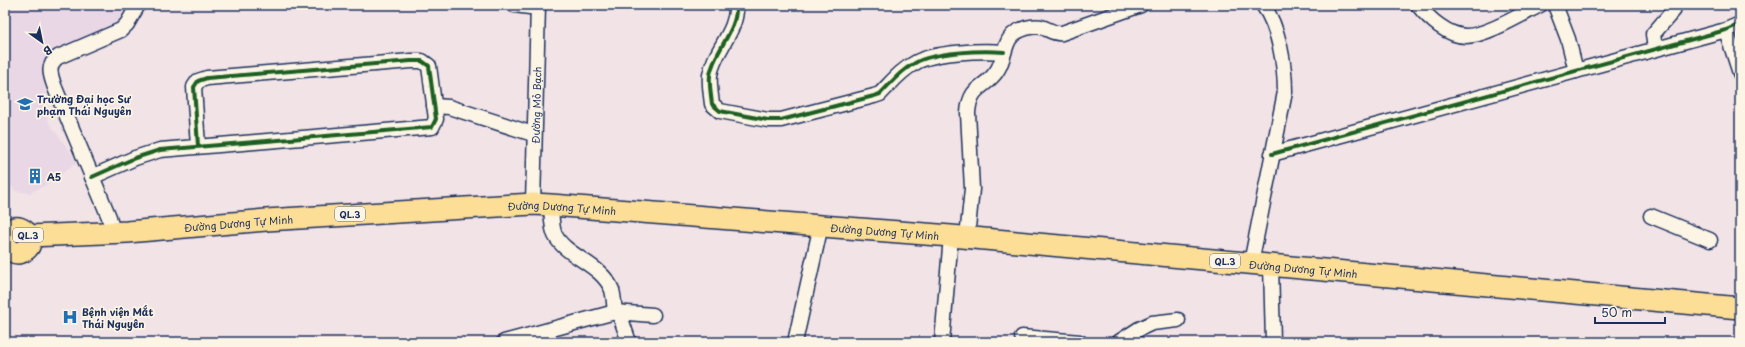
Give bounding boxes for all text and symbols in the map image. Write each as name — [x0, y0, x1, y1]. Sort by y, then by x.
north arrow — [22, 22, 62, 62]
text: B — [40, 42, 56, 60]
street label: Đường Mỏ Bạch — [527, 66, 544, 144]
place label: Trường Đại học Sư phạm Thái Nguyên — [37, 91, 132, 118]
school or university icon: Trường Đại học Sư phạm Thái Nguyên — [16, 95, 34, 113]
building icon: A5 — [26, 167, 44, 185]
place label: A5 — [47, 169, 61, 184]
street label: Đường Dương Tự Minh — [507, 196, 617, 218]
road number: QL.3 — [335, 207, 365, 221]
street label: Đường Dương Tự Minh — [183, 211, 294, 235]
street label: Đường Dương Tự Minh — [830, 219, 940, 243]
road number: QL.3 — [13, 228, 43, 242]
road number: QL.3 — [1210, 254, 1240, 268]
street label: Đường Dương Tự Minh — [1248, 256, 1358, 281]
scale bar — [1595, 299, 1665, 325]
text: 50 m — [1601, 303, 1632, 321]
place label: Bệnh viện Mắt Thái Nguyên — [82, 304, 153, 331]
hospital icon: Bệnh viện Mắt Thái Nguyên — [61, 308, 79, 326]

